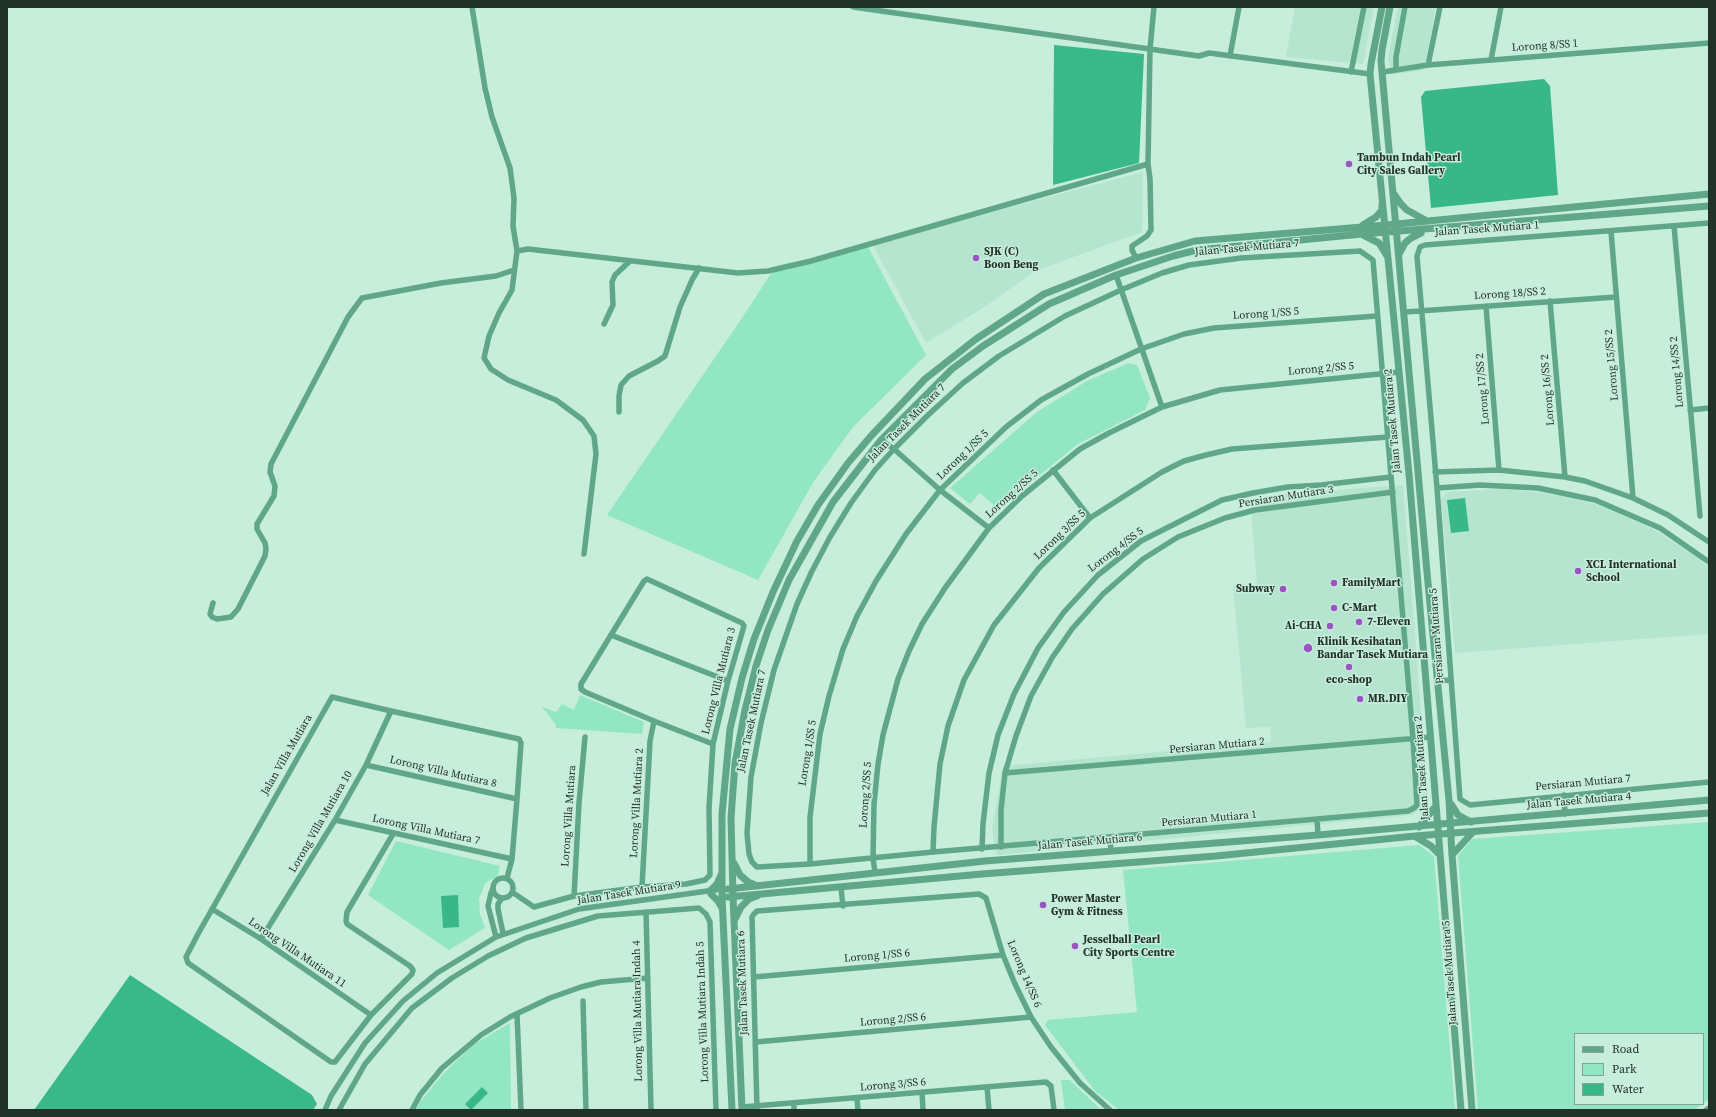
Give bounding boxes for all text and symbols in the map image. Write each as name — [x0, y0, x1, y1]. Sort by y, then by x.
street label: Lorong 8/SS 1 — [1511, 37, 1579, 55]
place label: Tambun Indah Pearl City Sales Gallery — [1357, 151, 1460, 177]
marker: Tambun Indah Pearl City Sales Gallery — [1344, 159, 1354, 169]
street label: Jalan Tasek Mutiara 1 — [1434, 219, 1540, 239]
street label: Jalan Tasek Mutiara 7 — [1194, 237, 1300, 259]
place label: SJK (C) Boon Beng — [984, 245, 1039, 271]
marker: SJK (C) Boon Beng — [971, 253, 981, 263]
street label: Lorong 18/SS 2 — [1474, 285, 1546, 303]
street label: Lorong 1/SS 5 — [1232, 305, 1300, 323]
street label: Lorong 15/SS 2 — [1602, 329, 1622, 401]
street label: Lorong 14/SS 2 — [1667, 336, 1687, 408]
street label: Lorong 17/SS 2 — [1473, 353, 1493, 425]
street label: Lorong 16/SS 2 — [1538, 354, 1558, 426]
street label: Lorong 2/SS 5 — [1287, 360, 1355, 378]
street label: Jalan Tasek Mutiara 2 — [1382, 368, 1404, 474]
street label: Jalan Tasek Mutiara 7 — [865, 381, 949, 465]
street label: Lorong 1/SS 5 — [935, 427, 991, 483]
street label: Lorong 2/SS 5 — [983, 467, 1041, 521]
street label: Persiaran Mutiara 3 — [1238, 483, 1334, 511]
street label: Lorong 3/SS 5 — [1032, 507, 1088, 563]
street label: Lorong 4/SS 5 — [1085, 525, 1147, 575]
place label: XCL International School — [1586, 558, 1676, 584]
marker: XCL International School — [1573, 566, 1583, 576]
place label: FamilyMart — [1342, 576, 1401, 590]
marker: FamilyMart — [1329, 578, 1339, 588]
place label: Subway — [1236, 582, 1275, 596]
marker: Subway — [1278, 584, 1288, 594]
street label: Persiaran Mutiara 5 — [1427, 588, 1447, 684]
place label: C-Mart — [1342, 601, 1377, 615]
marker: C-Mart — [1329, 603, 1339, 613]
place label: 7-Eleven — [1367, 615, 1410, 629]
marker: 7-Eleven — [1354, 617, 1364, 627]
place label: Ai-CHA — [1285, 619, 1322, 633]
marker: Ai-CHA — [1325, 621, 1335, 631]
street label: Lorong Villa Mutiara 3 — [699, 626, 739, 736]
place label: Klinik Kesihatan Bandar Tasek Mutiara — [1317, 635, 1428, 661]
marker: Klinik Kesihatan Bandar Tasek Mutiara — [1302, 642, 1314, 654]
marker: eco-shop — [1344, 662, 1354, 672]
street label: Jalan Tasek Mutiara 7 — [735, 668, 769, 774]
place label: eco-shop — [1326, 673, 1372, 687]
place label: MR.DIY — [1368, 692, 1407, 706]
marker: MR.DIY — [1355, 694, 1365, 704]
street label: Jalan Villa Mutiara — [259, 712, 315, 798]
street label: Jalan Tasek Mutiara 2 — [1412, 715, 1432, 821]
street label: Lorong 1/SS 5 — [796, 719, 820, 787]
street label: Persiaran Mutiara 2 — [1169, 735, 1265, 757]
street label: Lorong Villa Mutiara 2 — [628, 748, 646, 858]
street label: Lorong Villa Mutiara 8 — [388, 753, 498, 791]
street label: Lorong 2/SS 5 — [857, 761, 875, 829]
street label: Lorong Villa Mutiara — [559, 765, 579, 867]
street label: Lorong Villa Mutiara 10 — [286, 769, 356, 875]
street label: Persiaran Mutiara 7 — [1535, 772, 1631, 794]
street label: Jalan Tasek Mutiara 4 — [1526, 790, 1632, 812]
street label: Persiaran Mutiara 1 — [1161, 808, 1257, 830]
street label: Lorong Villa Mutiara 7 — [371, 812, 481, 848]
street label: Jalan Tasek Mutiara 6 — [1037, 831, 1143, 853]
street label: Jalan Tasek Mutiara 9 — [576, 878, 682, 908]
place label: Power Master Gym & Fitness — [1051, 892, 1123, 918]
marker: Power Master Gym & Fitness — [1038, 900, 1048, 910]
street label: Lorong Villa Mutiara 11 — [246, 915, 348, 991]
street label: Jalan Tasek Mutiara 5 — [1440, 920, 1460, 1026]
street label: Jalan Tasek Mutiara 6 — [735, 930, 751, 1036]
place label: Jesselball Pearl City Sports Centre — [1083, 933, 1175, 959]
street label: Lorong 14/SS 6 — [1004, 938, 1044, 1010]
street label: Lorong Villa Mutiara Indah 4 — [630, 940, 646, 1082]
street label: Lorong Villa Mutiara Indah 5 — [694, 941, 712, 1083]
marker: Jesselball Pearl City Sports Centre — [1070, 941, 1080, 951]
street label: Lorong 1/SS 6 — [843, 947, 911, 965]
street label: Lorong 2/SS 6 — [859, 1011, 927, 1029]
legend — [1574, 1033, 1704, 1105]
text: Road — [1612, 1041, 1639, 1057]
text: Park — [1612, 1061, 1637, 1077]
street label: Lorong 3/SS 6 — [859, 1076, 927, 1094]
text: Water — [1612, 1081, 1644, 1097]

